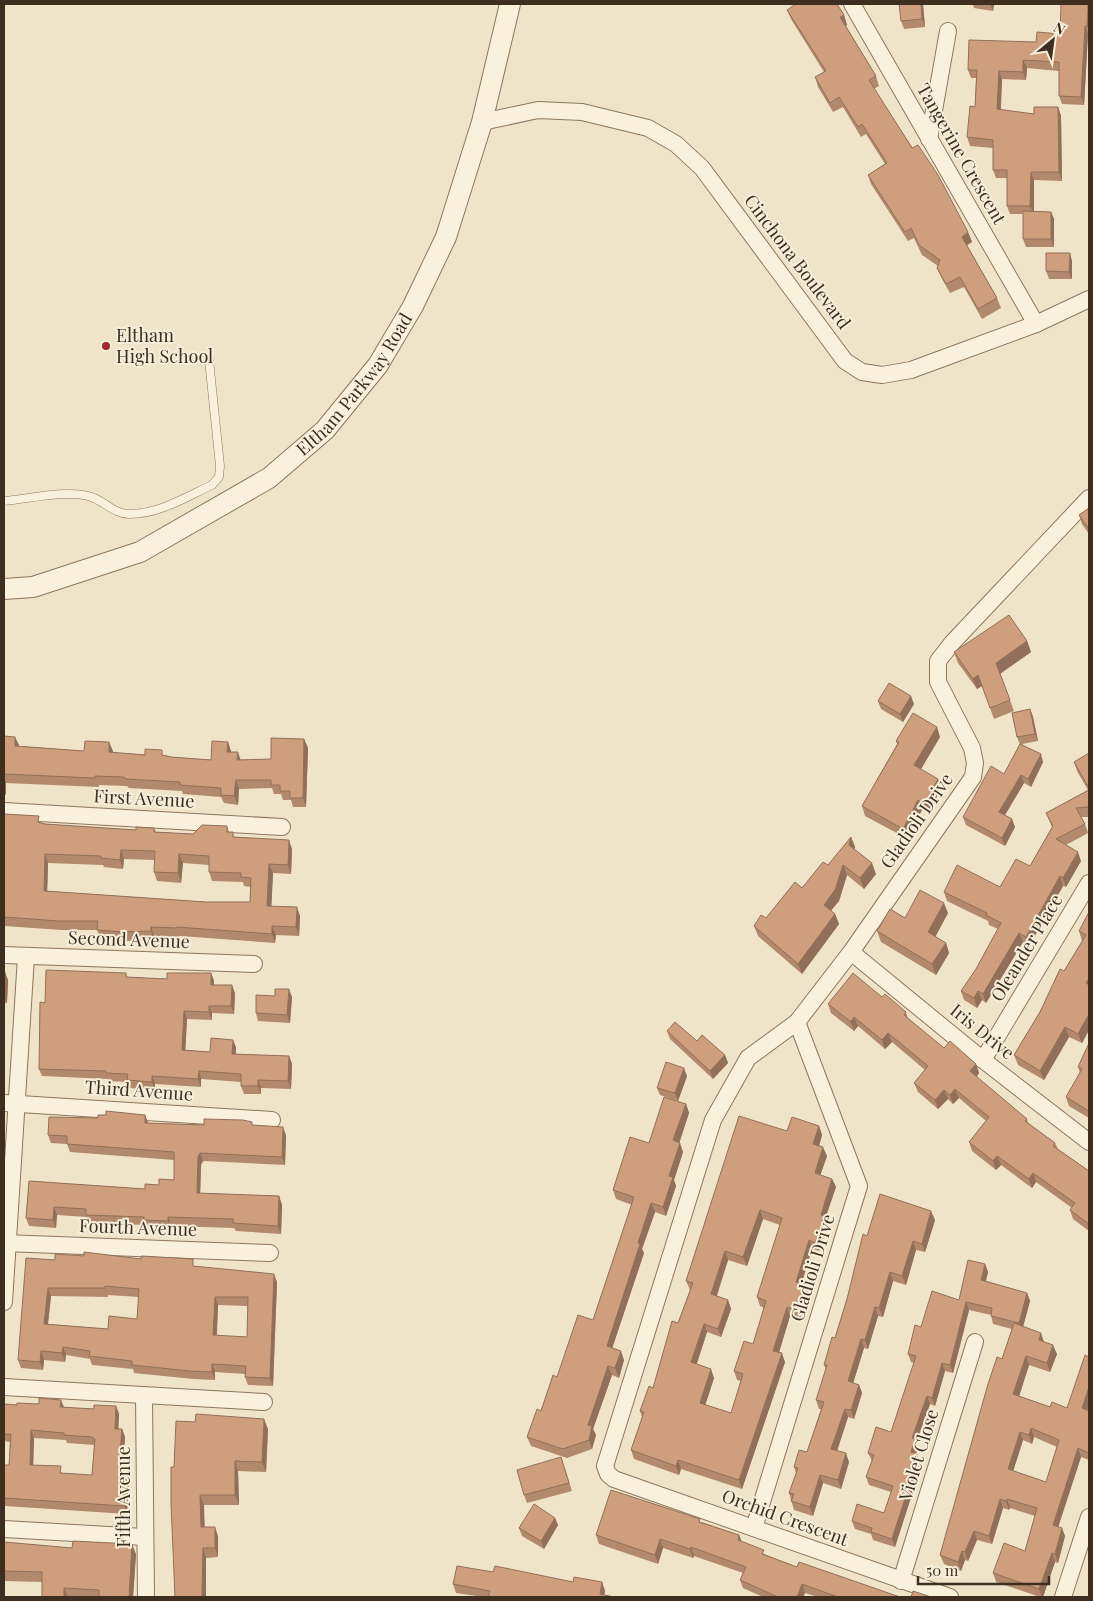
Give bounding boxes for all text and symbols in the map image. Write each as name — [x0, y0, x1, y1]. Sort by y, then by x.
north arrow — [1028, 15, 1078, 65]
text: N — [1051, 17, 1069, 39]
street label: Tangerine Crescent — [912, 79, 1012, 229]
street label: Cinchona Boulevard — [739, 189, 857, 334]
street label: Eltham Parkway Road — [291, 308, 417, 461]
place label: Eltham High School — [116, 323, 213, 368]
marker: Eltham High School — [100, 340, 112, 352]
street label: Gladioli Drive — [875, 768, 958, 873]
street label: First Avenue — [93, 783, 195, 813]
street label: Oleander Place — [985, 889, 1068, 1006]
street label: Second Avenue — [68, 925, 190, 953]
street label: Iris Drive — [946, 998, 1020, 1064]
street label: Third Avenue — [84, 1074, 194, 1106]
street label: Gladioli Drive — [784, 1211, 840, 1324]
street label: Fourth Avenue — [78, 1213, 198, 1241]
street label: Violet Close — [892, 1406, 943, 1504]
street label: Fifth Avenue — [111, 1446, 135, 1548]
street label: Orchid Crescent — [719, 1483, 852, 1551]
scale bar — [918, 1554, 1049, 1586]
text: 50 m — [926, 1560, 959, 1580]

